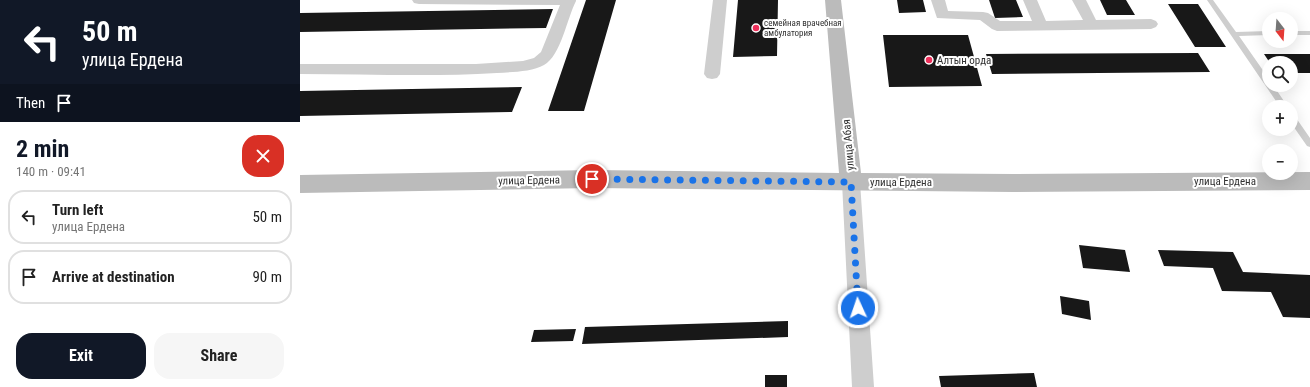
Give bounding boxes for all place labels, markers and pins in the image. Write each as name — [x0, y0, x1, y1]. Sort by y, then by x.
place label: семейная врачебная амбулатория — [764, 18, 842, 38]
marker: семейная врачебная амбулатория — [751, 23, 761, 33]
place label: Алтын орда — [937, 54, 991, 67]
marker: Алтын орда — [924, 55, 934, 65]
pin — [575, 162, 609, 196]

